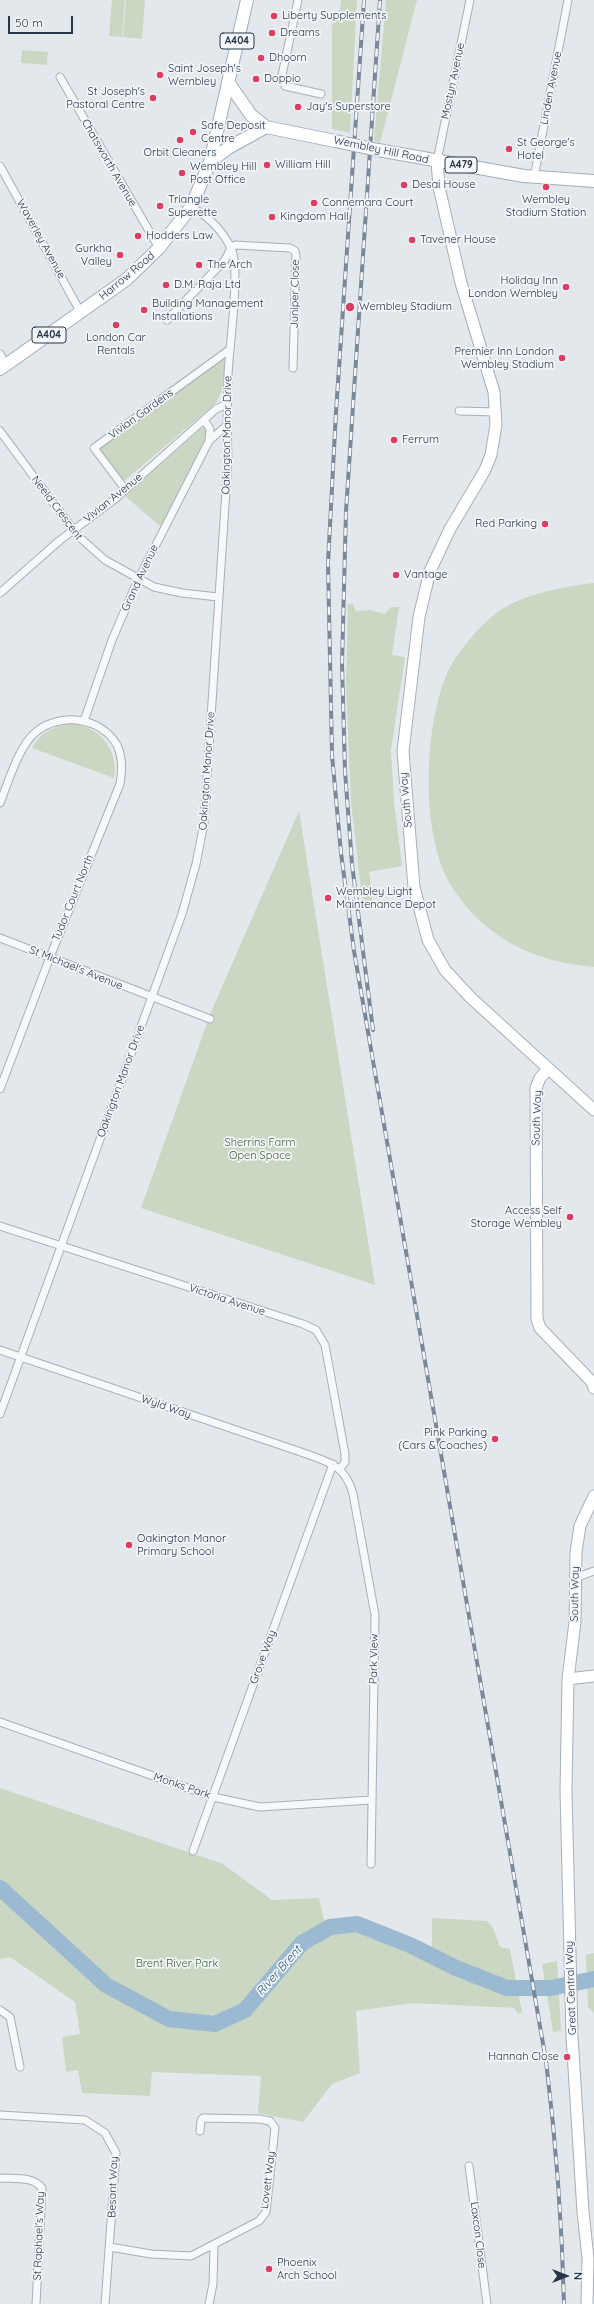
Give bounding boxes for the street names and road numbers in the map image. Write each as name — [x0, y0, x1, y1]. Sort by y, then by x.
road number: A404 — [220, 33, 254, 49]
street label: Mostyn Avenue — [438, 42, 468, 120]
street label: Linden Avenue — [537, 50, 565, 126]
street label: Chatsworth Avenue — [79, 117, 139, 209]
street label: Wembley Hill Road — [332, 133, 430, 167]
road number: A479 — [445, 157, 477, 173]
street label: Waverley Avenue — [14, 197, 68, 281]
street label: Harrow Road — [97, 249, 157, 303]
street label: Juniper Close — [288, 259, 302, 329]
road number: A404 — [32, 327, 66, 343]
street label: Oakington Manor Drive — [219, 376, 235, 494]
street label: Vivian Gardens — [106, 386, 176, 442]
street label: Vivian Avenue — [81, 470, 145, 526]
street label: Neeld Crescent — [29, 473, 85, 543]
street label: Grand Avenue — [119, 543, 161, 613]
street label: Oakington Manor Drive — [196, 711, 218, 831]
street label: South Way — [397, 772, 415, 828]
street label: Tudor Court North — [50, 853, 96, 943]
street label: St Michael's Avenue — [27, 943, 125, 993]
street label: Oakington Manor Drive — [94, 1023, 148, 1139]
street label: South Way — [529, 1090, 545, 1146]
street label: Victoria Avenue — [187, 1281, 267, 1319]
street label: Wyld Way — [139, 1392, 193, 1422]
street label: South Way — [568, 1566, 582, 1622]
street label: Grove Way — [247, 1628, 279, 1686]
street label: Park View — [367, 1634, 381, 1684]
street label: Monks Park — [152, 1770, 212, 1802]
street label: Great Central Way — [563, 1941, 579, 2035]
street label: Lovett Way — [258, 2150, 278, 2210]
street label: Besant Way — [105, 2156, 121, 2218]
street label: St Raphael's Way — [31, 2191, 47, 2281]
street label: Laxcon Close — [467, 2201, 489, 2269]

